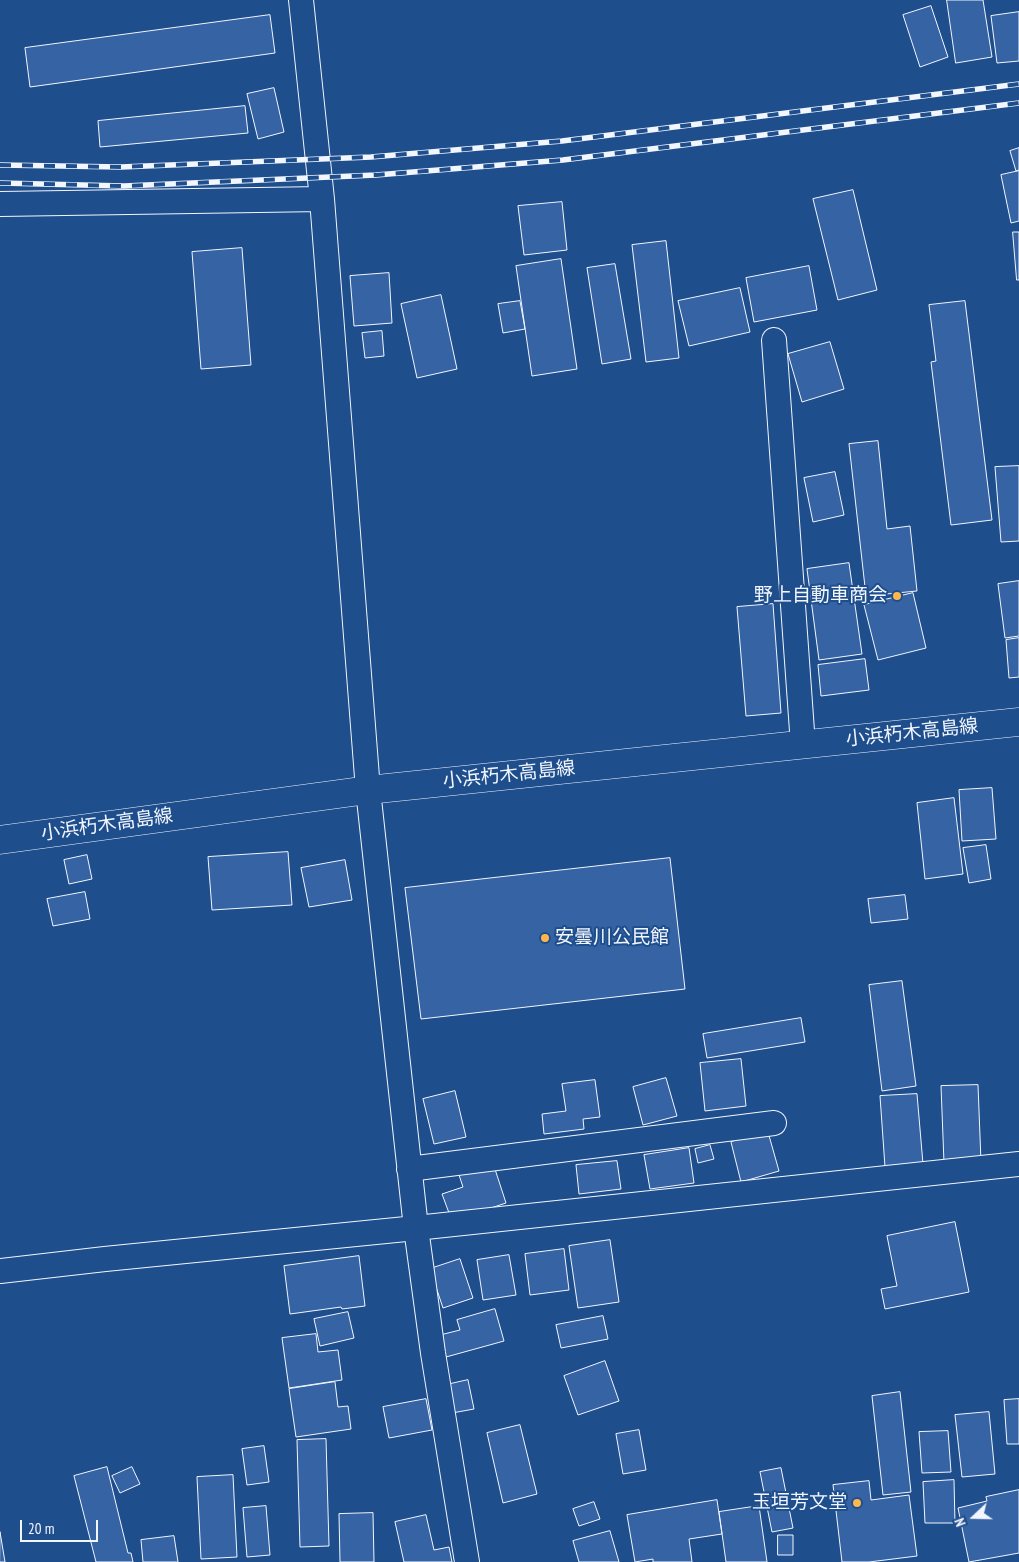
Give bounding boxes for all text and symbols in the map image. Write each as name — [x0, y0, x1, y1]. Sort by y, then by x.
place label: 野上自動車商会 — [754, 585, 887, 607]
marker: 野上自動車商会 — [891, 590, 903, 602]
street label: 小浜朽木高島線 — [845, 715, 979, 751]
street label: 小浜朽木高島線 — [442, 757, 576, 793]
street label: 小浜朽木高島線 — [40, 804, 174, 846]
place label: 安曇川公民館 — [555, 927, 669, 949]
marker: 安曇川公民館 — [539, 932, 551, 944]
place label: 玉垣芳文堂 — [752, 1492, 847, 1514]
north arrow — [949, 1492, 999, 1542]
marker: 玉垣芳文堂 — [851, 1497, 863, 1509]
scale bar — [22, 1510, 100, 1542]
text: N — [950, 1516, 970, 1529]
text: 20 m — [28, 1519, 54, 1538]

